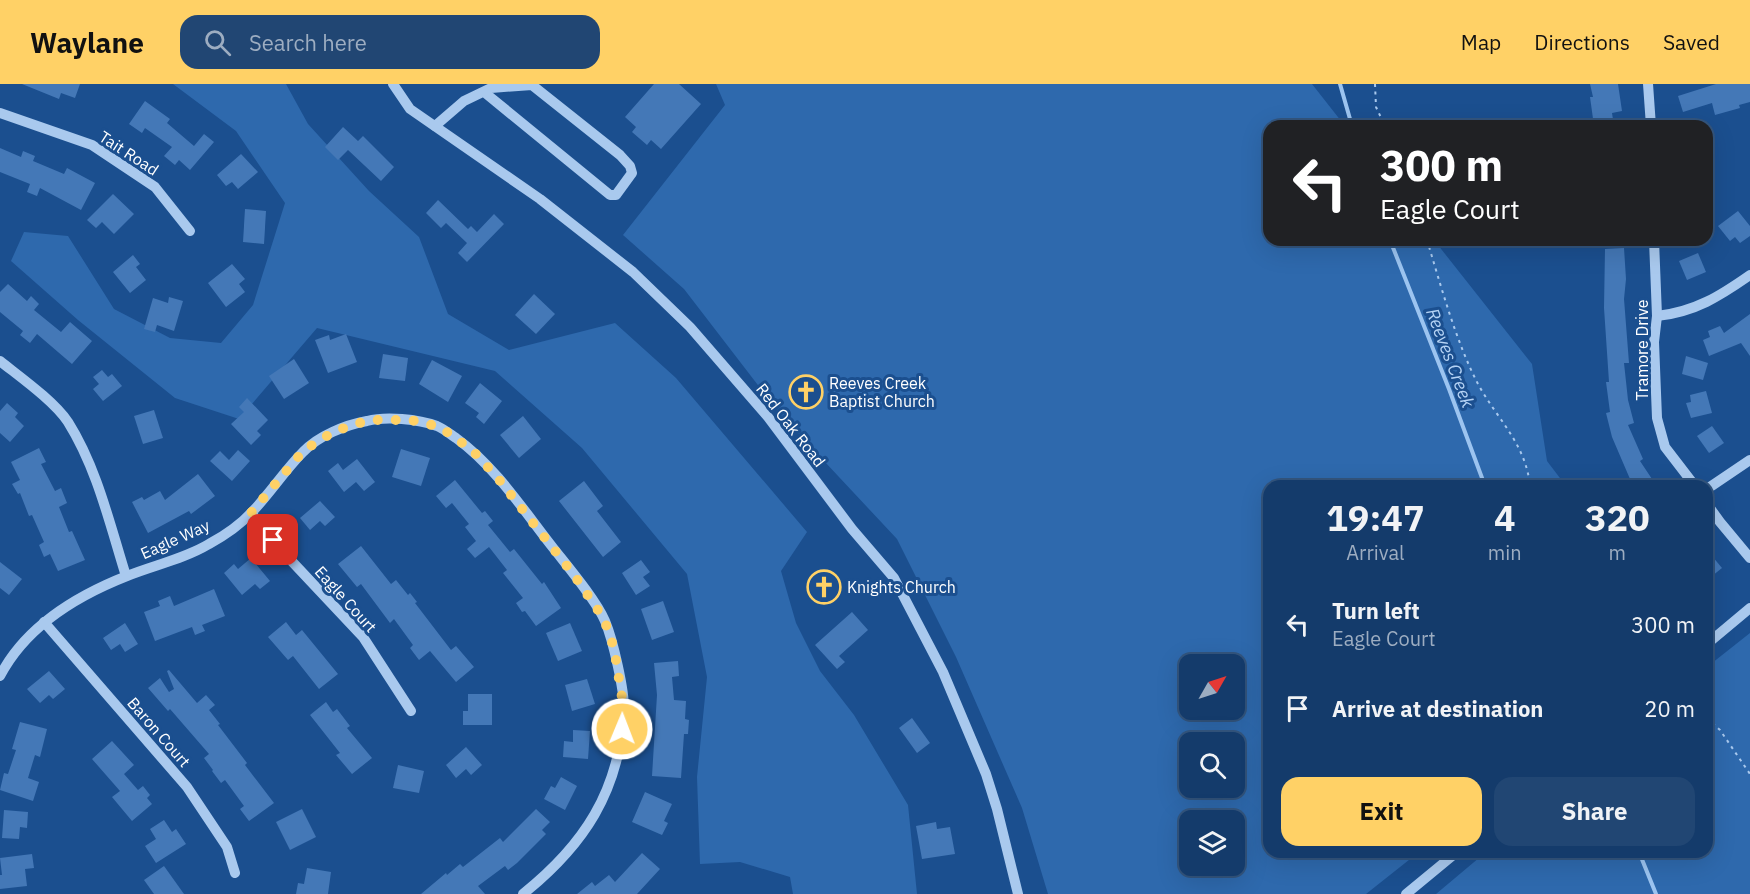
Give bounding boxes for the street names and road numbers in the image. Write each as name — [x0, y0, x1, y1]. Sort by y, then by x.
street label: Tait Road — [96, 126, 162, 180]
street label: Tramore Drive — [1632, 299, 1652, 401]
street label: Red Oak Road — [752, 379, 830, 471]
street label: Eagle Way — [137, 515, 213, 563]
street label: Eagle Court — [311, 562, 381, 636]
street label: Baron Court — [123, 693, 195, 771]

